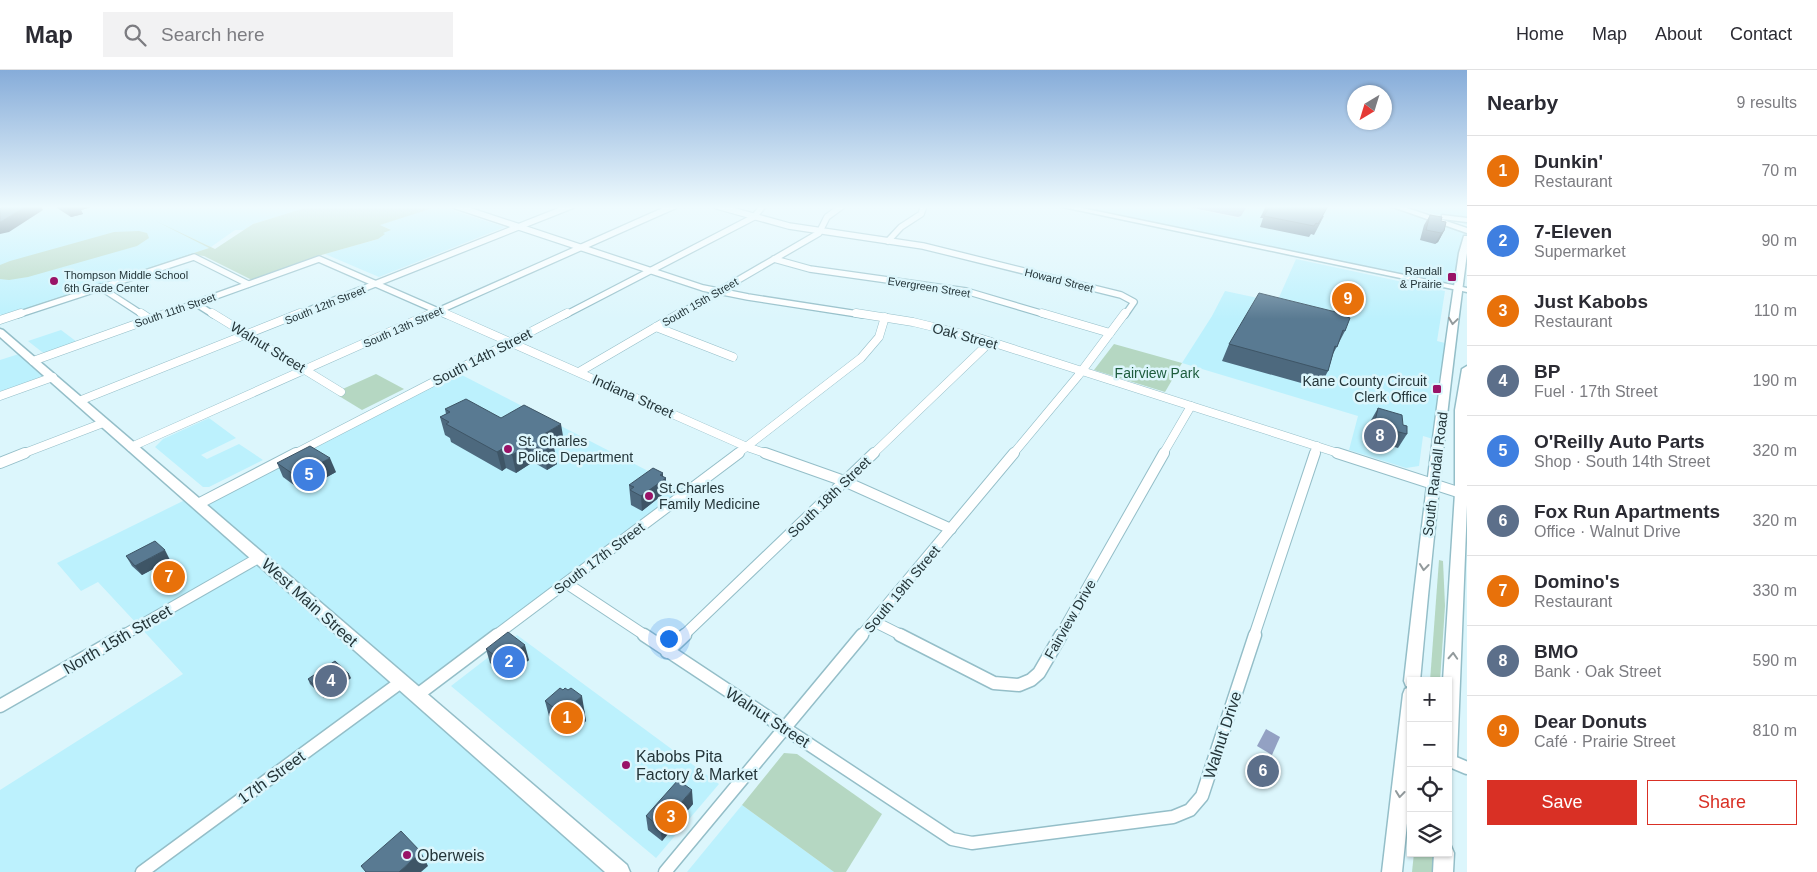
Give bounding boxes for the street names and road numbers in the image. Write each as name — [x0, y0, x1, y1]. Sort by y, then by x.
street label: Howard Street — [1023, 266, 1095, 294]
street label: South 15th Street — [660, 275, 740, 329]
street label: Evergreen Street — [887, 275, 971, 299]
street label: South 12th Street — [283, 283, 367, 327]
street label: South 11th Street — [133, 291, 217, 329]
street label: South 13th Street — [361, 304, 445, 350]
street label: Walnut Street — [228, 318, 308, 376]
street label: Oak Street — [931, 320, 999, 352]
street label: South 14th Street — [430, 325, 534, 389]
street label: Indiana Street — [590, 371, 676, 421]
street label: South Randall Road — [1419, 411, 1451, 537]
street label: South 18th Street — [784, 453, 874, 541]
street label: South 17th Street — [551, 519, 647, 597]
street label: South 19th Street — [861, 542, 943, 636]
street label: West Main Street — [258, 555, 361, 650]
street label: Fairview Drive — [1041, 576, 1099, 661]
street label: North 15th Street — [60, 601, 175, 677]
street label: Walnut Street — [723, 684, 813, 751]
street label: Walnut Drive — [1200, 689, 1245, 781]
street label: 17th Street — [235, 747, 308, 807]

